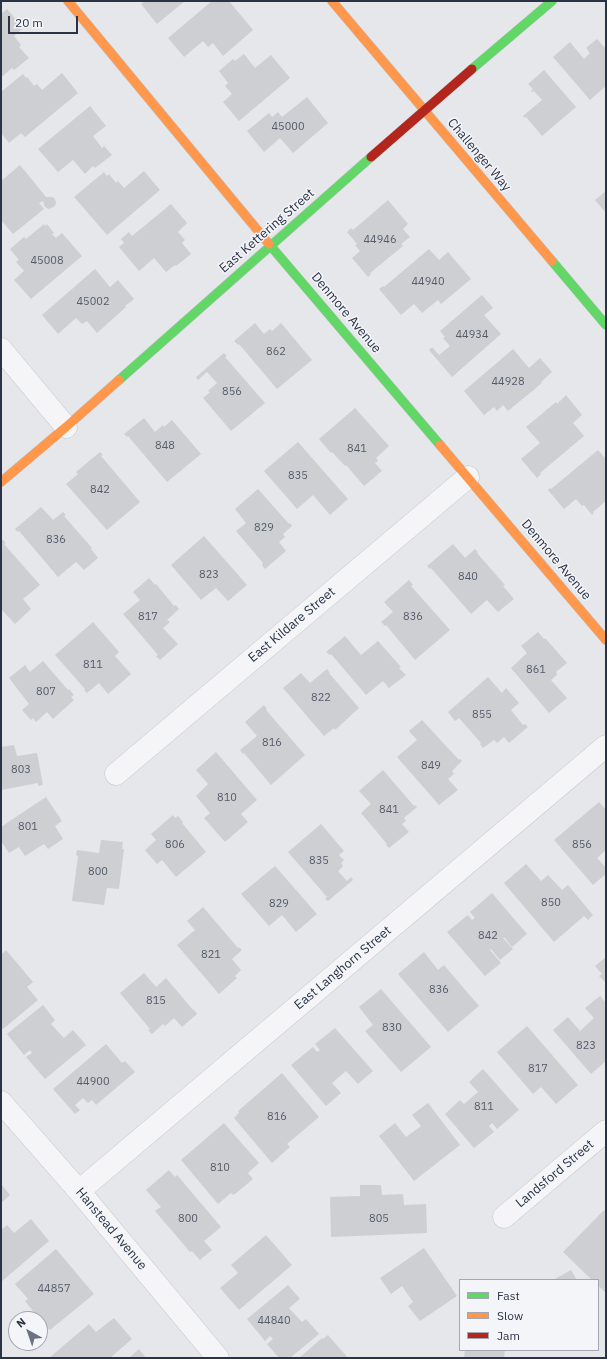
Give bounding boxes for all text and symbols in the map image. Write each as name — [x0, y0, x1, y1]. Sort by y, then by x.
scale bar — [10, 8, 80, 34]
text: 20 m — [15, 15, 43, 30]
street label: Challenger Way — [444, 115, 514, 195]
house number: 45000 — [272, 120, 304, 134]
street label: East Kettering Street — [216, 186, 318, 276]
house number: 44946 — [364, 233, 396, 247]
house number: 45008 — [31, 254, 63, 268]
street label: Denmore Avenue — [308, 270, 384, 356]
house number: 44940 — [412, 275, 444, 289]
house number: 45002 — [77, 295, 109, 309]
house number: 44934 — [456, 328, 488, 342]
house number: 862 — [266, 345, 286, 359]
house number: 44928 — [492, 375, 524, 389]
house number: 856 — [222, 385, 242, 399]
house number: 848 — [155, 439, 175, 453]
house number: 841 — [347, 442, 367, 456]
house number: 835 — [288, 469, 308, 483]
house number: 842 — [90, 483, 110, 497]
street label: Denmore Avenue — [518, 517, 594, 603]
house number: 829 — [254, 521, 274, 535]
house number: 836 — [46, 533, 66, 547]
house number: 823 — [199, 568, 219, 582]
house number: 840 — [458, 570, 478, 584]
street label: East Kildare Street — [245, 584, 339, 666]
house number: 817 — [138, 610, 158, 624]
house number: 836 — [403, 610, 423, 624]
house number: 811 — [83, 658, 103, 672]
house number: 861 — [526, 663, 546, 677]
house number: 807 — [36, 685, 56, 699]
house number: 822 — [311, 691, 331, 705]
house number: 855 — [472, 708, 492, 722]
house number: 816 — [262, 736, 282, 750]
house number: 849 — [421, 759, 441, 773]
house number: 803 — [11, 763, 31, 777]
house number: 810 — [217, 791, 237, 805]
house number: 841 — [379, 803, 399, 817]
house number: 801 — [18, 820, 38, 834]
house number: 806 — [165, 838, 185, 852]
house number: 856 — [572, 838, 592, 852]
house number: 835 — [309, 854, 329, 868]
house number: 800 — [88, 865, 108, 879]
house number: 850 — [541, 896, 561, 910]
house number: 829 — [269, 897, 289, 911]
street label: East Langhorn Street — [291, 923, 395, 1013]
house number: 842 — [478, 929, 498, 943]
house number: 821 — [201, 948, 221, 962]
house number: 836 — [429, 983, 449, 997]
house number: 815 — [146, 994, 166, 1008]
house number: 830 — [382, 1021, 402, 1035]
house number: 823 — [576, 1039, 596, 1053]
house number: 817 — [528, 1062, 548, 1076]
house number: 44900 — [77, 1075, 109, 1089]
house number: 811 — [474, 1100, 494, 1114]
house number: 816 — [267, 1110, 287, 1124]
street label: Landsford Street — [513, 1137, 597, 1211]
house number: 810 — [210, 1161, 230, 1175]
street label: Hanstead Avenue — [72, 1185, 150, 1273]
house number: 800 — [178, 1212, 198, 1226]
house number: 805 — [369, 1212, 389, 1226]
legend — [459, 1279, 599, 1351]
house number: 44857 — [38, 1282, 70, 1296]
text: Fast — [497, 1288, 520, 1303]
text: Slow — [497, 1308, 523, 1323]
north arrow — [8, 1311, 48, 1351]
house number: 44840 — [258, 1314, 290, 1328]
text: N — [13, 1315, 28, 1330]
text: Jam — [497, 1328, 520, 1343]

